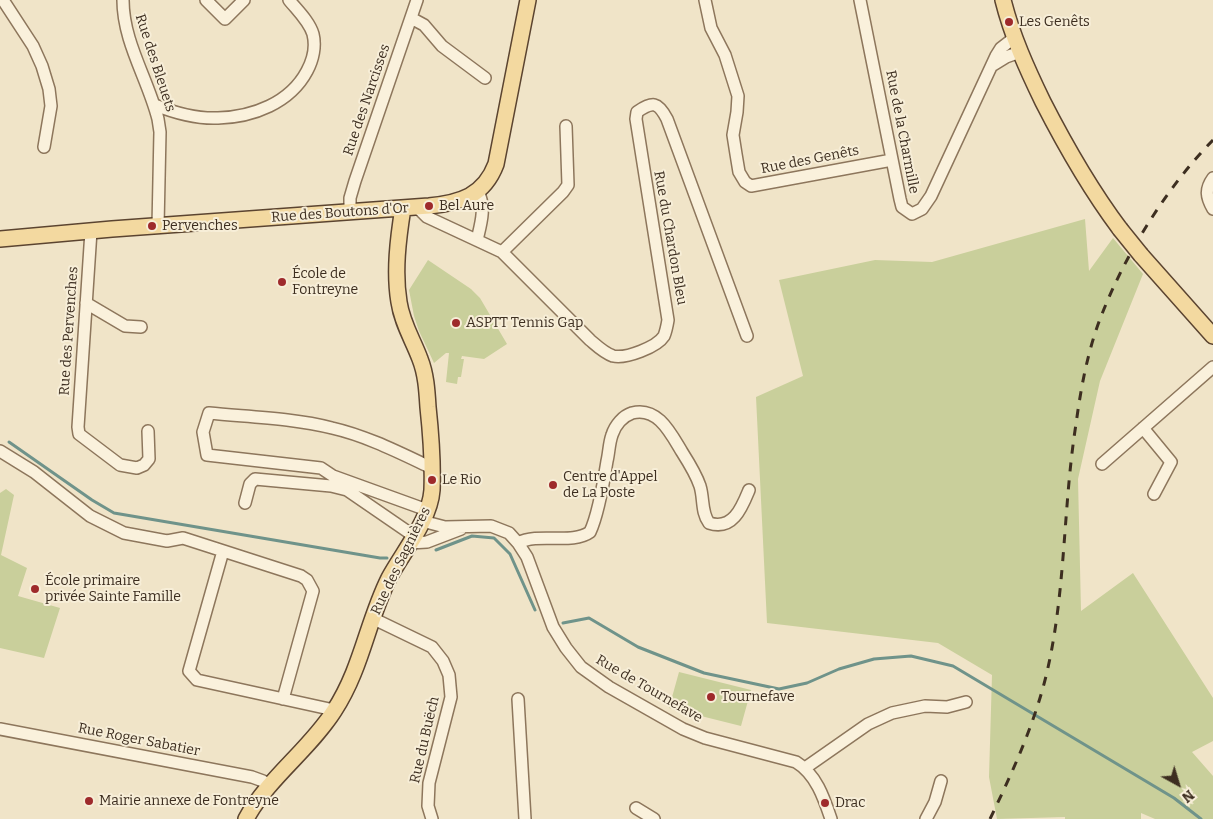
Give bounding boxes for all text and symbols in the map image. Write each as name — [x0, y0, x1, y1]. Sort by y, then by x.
street label: Rue des Bleuets — [131, 12, 179, 114]
place label: Les Genêts — [1019, 14, 1090, 30]
marker: Les Genêts — [1003, 16, 1015, 28]
street label: Rue des Narcisses — [340, 42, 394, 158]
street label: Rue de la Charmille — [882, 69, 922, 195]
street label: Rue des Genêts — [759, 142, 861, 178]
street label: Rue du Chardon Bleu — [650, 170, 690, 306]
place label: Bel Aure — [439, 198, 494, 214]
street label: Rue des Boutons d'Or — [271, 200, 409, 226]
marker: Bel Aure — [423, 200, 435, 212]
place label: Pervenches — [162, 218, 238, 234]
marker: Pervenches — [146, 220, 158, 232]
street label: Rue des Pervenches — [56, 266, 82, 396]
place label: École de Fontreyne — [292, 266, 358, 298]
marker: École de Fontreyne — [276, 276, 288, 288]
place label: ASPTT Tennis Gap — [466, 315, 583, 331]
marker: ASPTT Tennis Gap — [450, 317, 462, 329]
place label: Centre d'Appel de La Poste — [563, 469, 658, 502]
place label: Le Rio — [442, 472, 481, 488]
marker: Le Rio — [426, 474, 438, 486]
marker: Centre d'Appel de La Poste — [547, 479, 559, 491]
street label: Rue des Sagnières — [368, 504, 434, 618]
place label: École primaire privée Sainte Famille — [45, 573, 181, 606]
marker: École primaire privée Sainte Famille — [29, 583, 41, 595]
street label: Rue de Tournefave — [593, 652, 705, 726]
place label: Tournefave — [721, 689, 795, 705]
marker: Tournefave — [705, 691, 717, 703]
street label: Rue du Buëch — [407, 695, 443, 785]
street label: Rue Roger Sabatier — [77, 720, 201, 760]
north arrow — [1153, 759, 1203, 809]
text: N — [1178, 786, 1197, 806]
place label: Mairie annexe de Fontreyne — [99, 793, 279, 809]
marker: Mairie annexe de Fontreyne — [83, 795, 95, 807]
place label: Drac — [835, 795, 865, 811]
marker: Drac — [819, 797, 831, 809]

